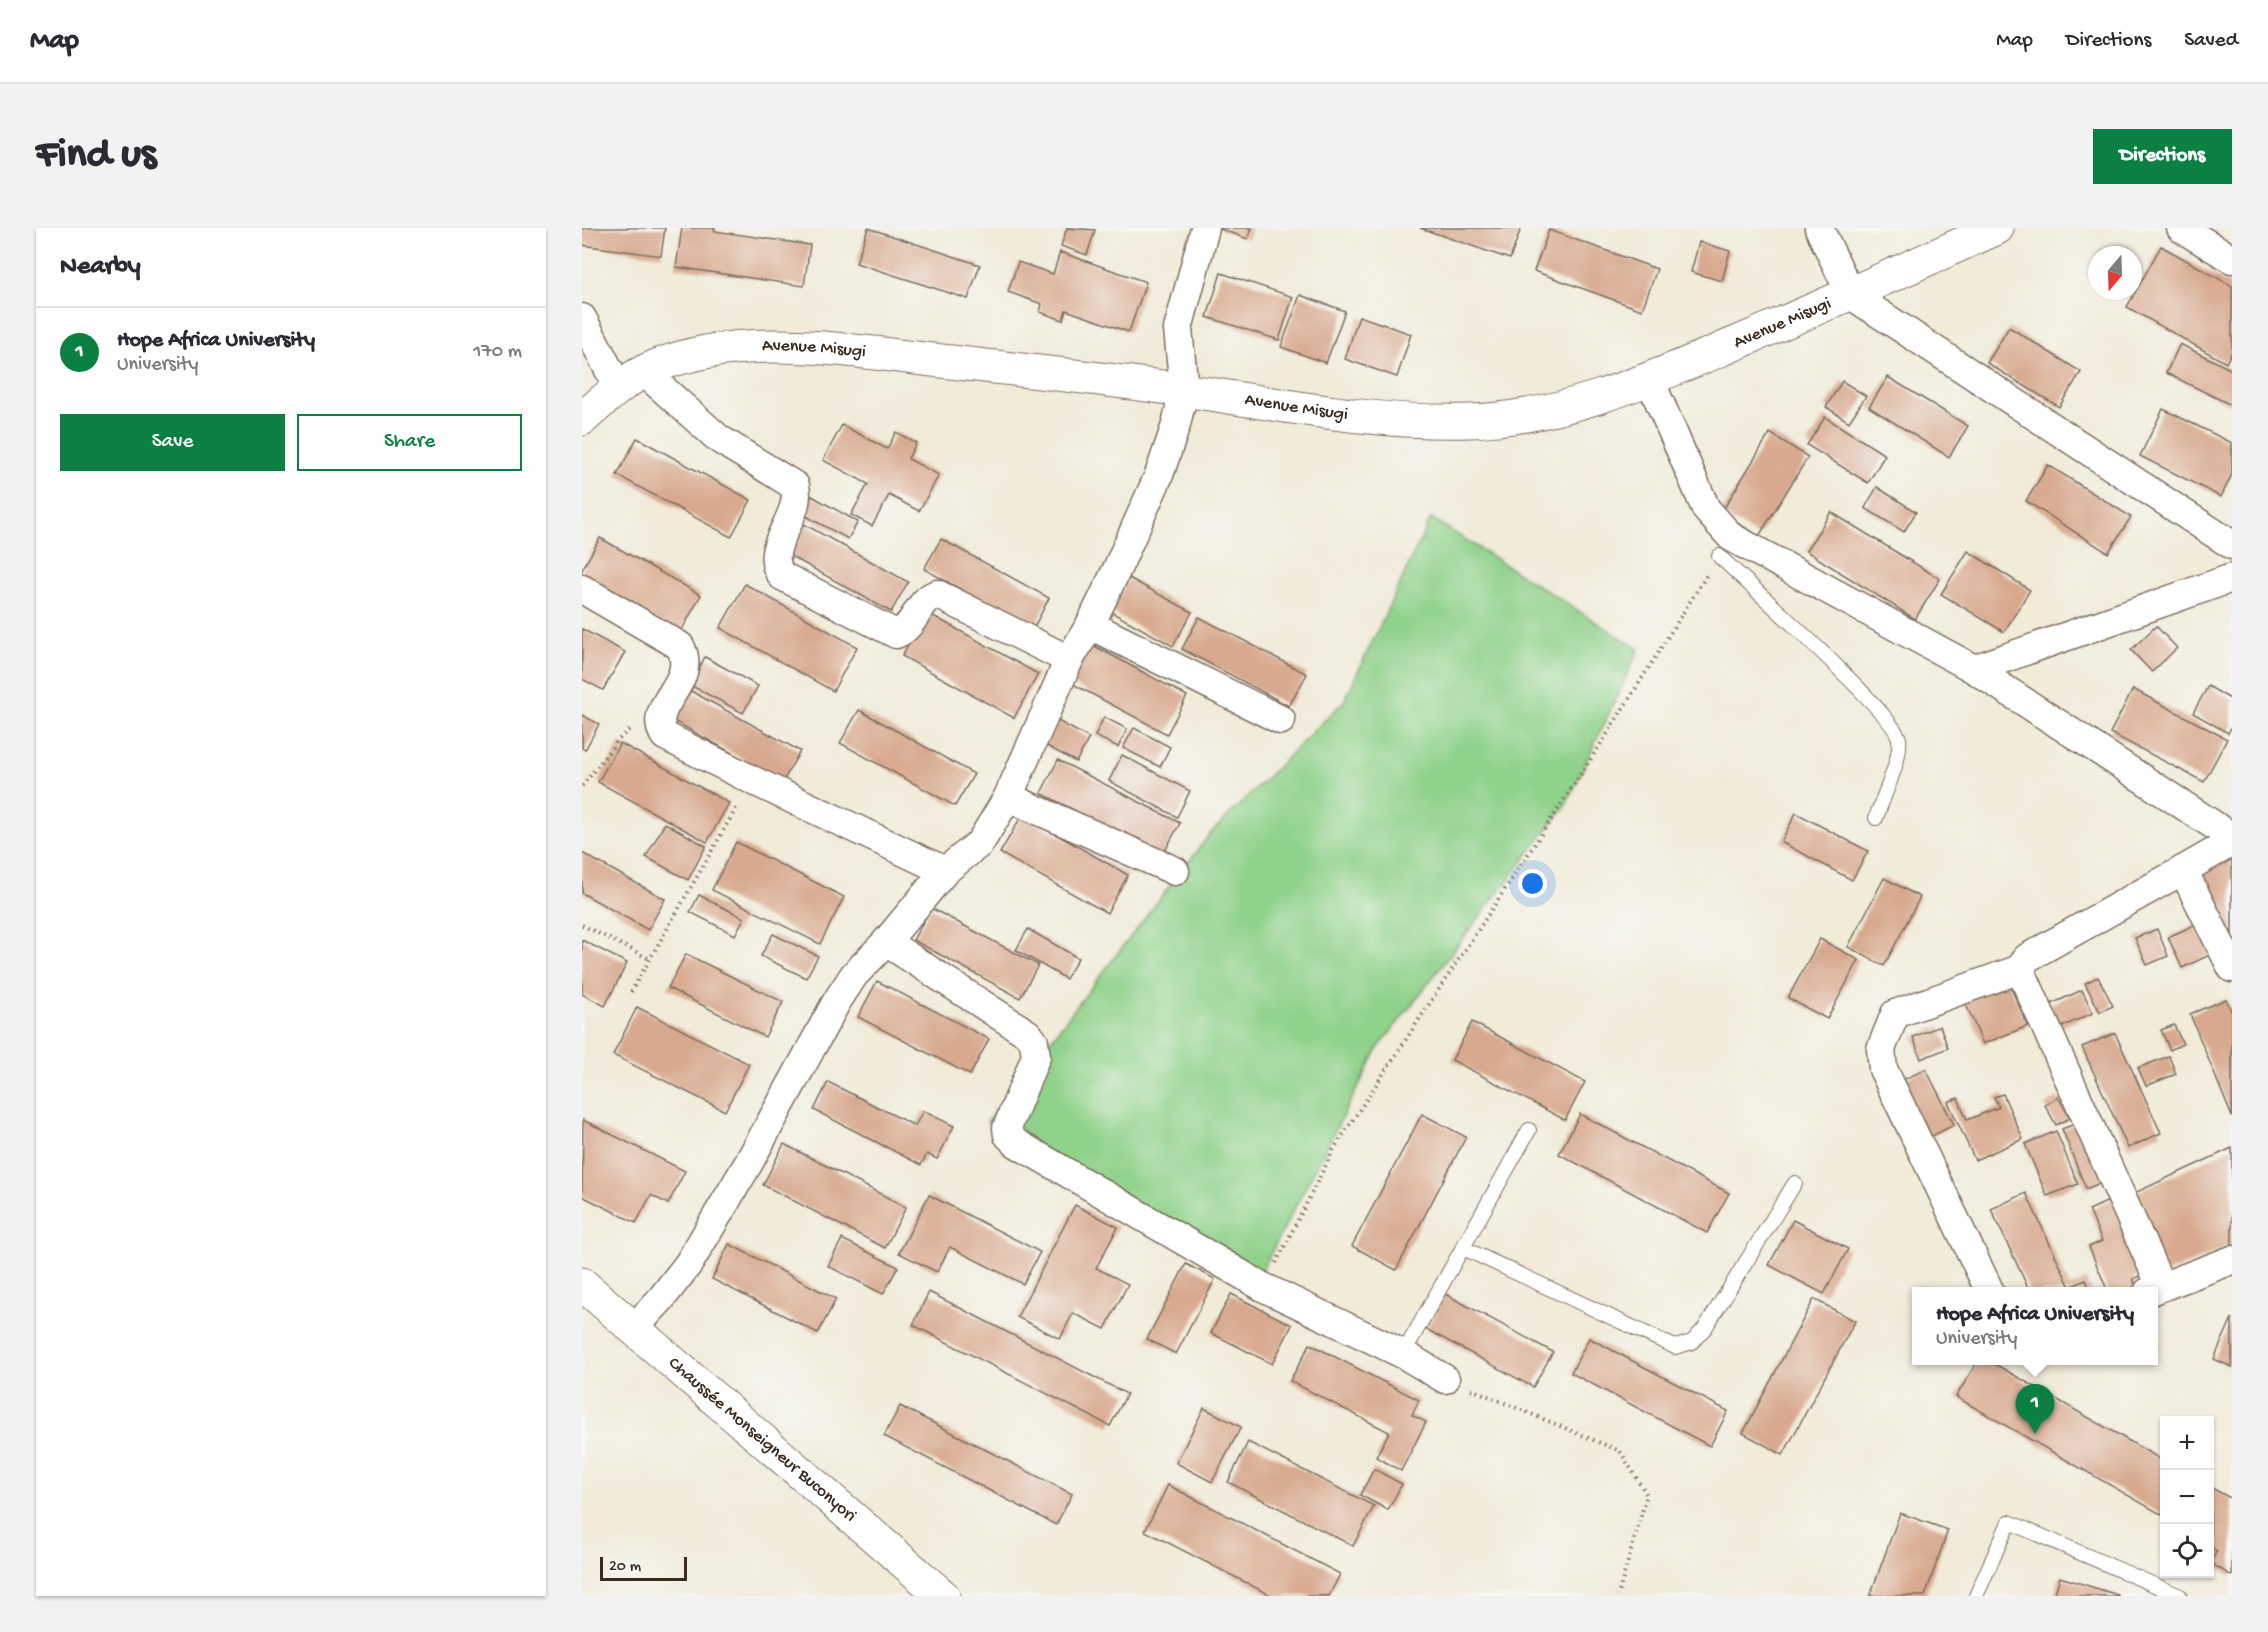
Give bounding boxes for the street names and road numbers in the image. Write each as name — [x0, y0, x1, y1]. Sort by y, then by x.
street label: Avenue Misugi — [1731, 293, 1834, 353]
street label: Avenue Misugi — [762, 335, 867, 363]
street label: Avenue Misugi — [1243, 389, 1349, 425]
street label: Chaussée Monseigneur Buconyori — [664, 1353, 860, 1527]

